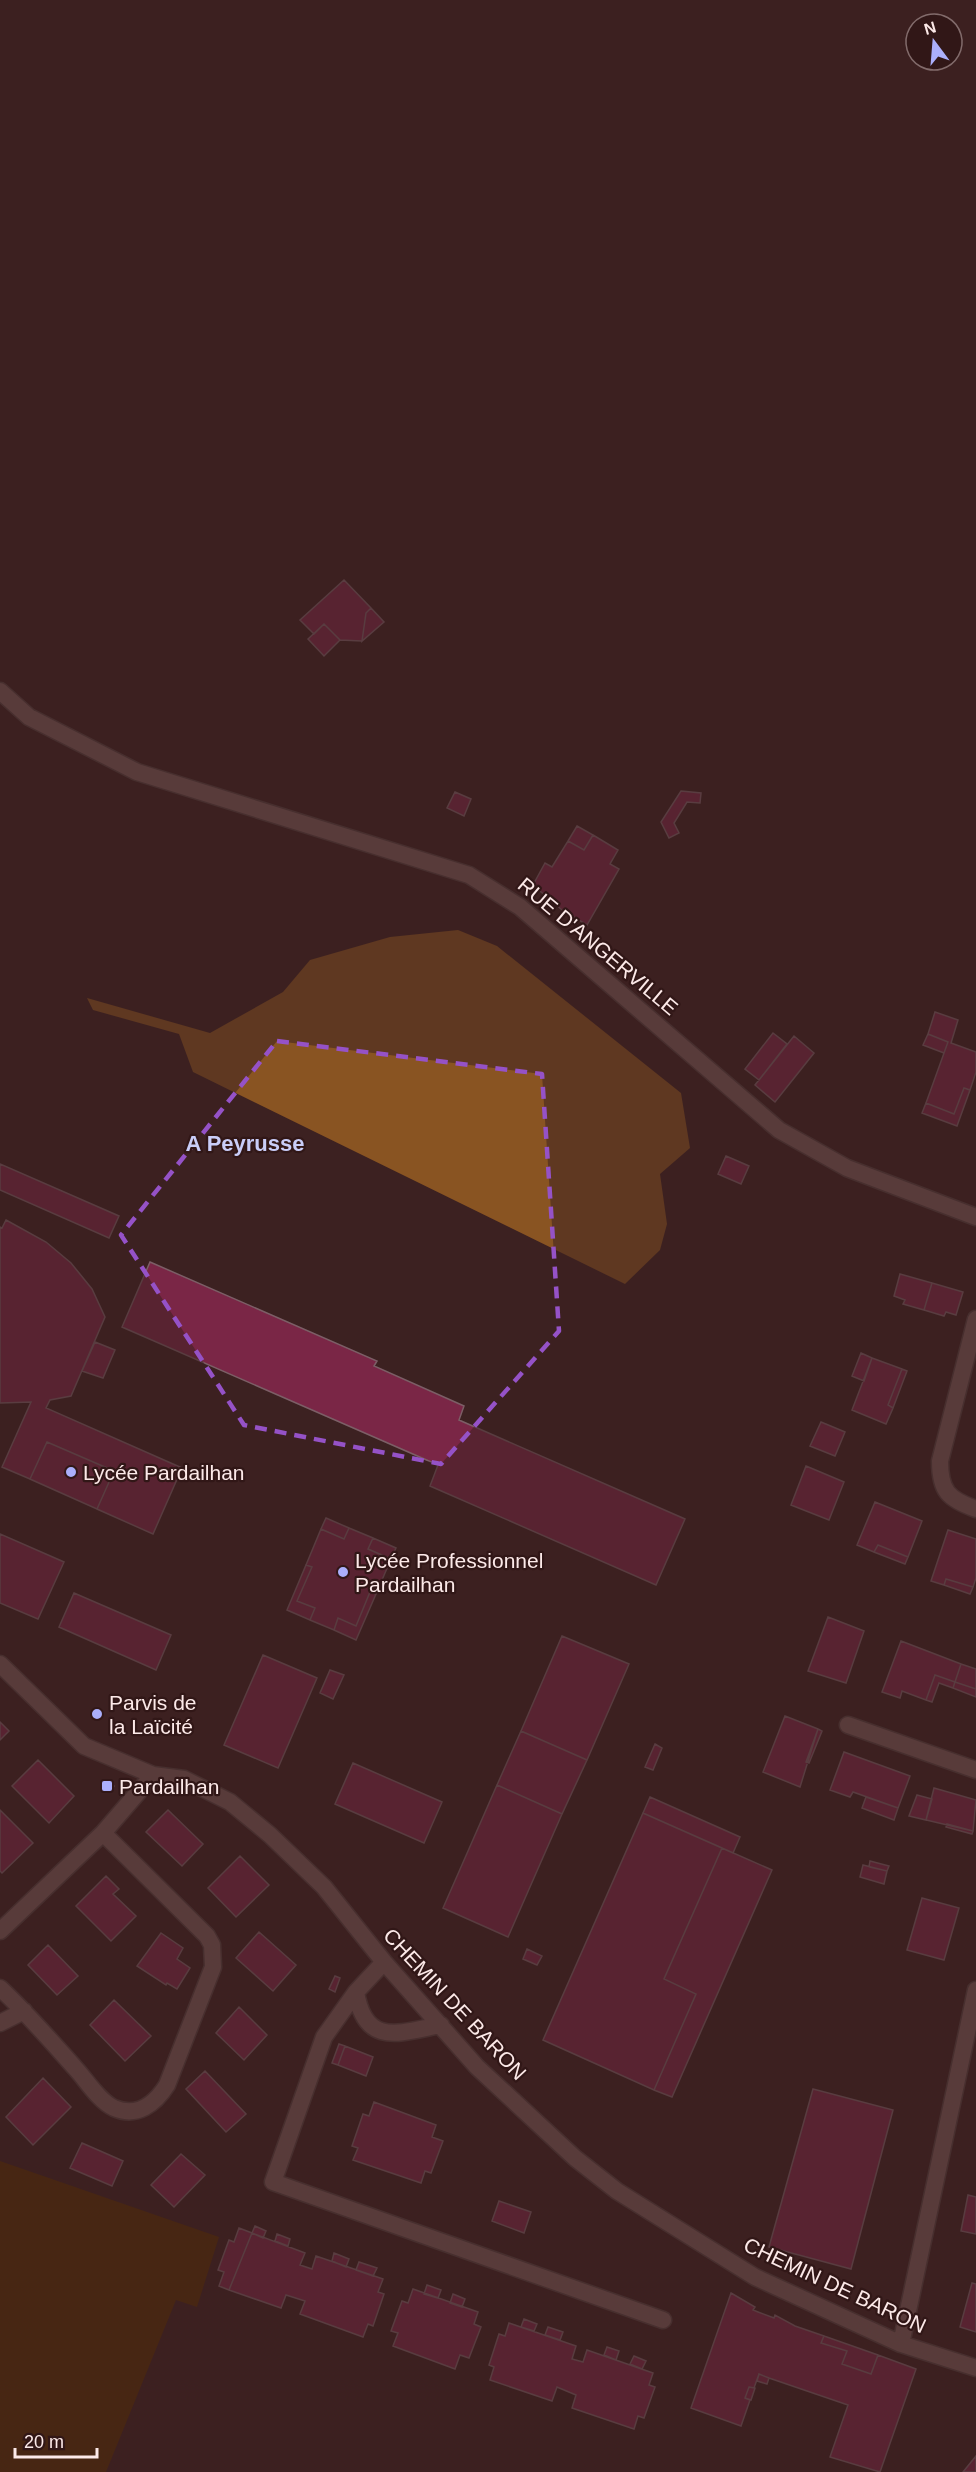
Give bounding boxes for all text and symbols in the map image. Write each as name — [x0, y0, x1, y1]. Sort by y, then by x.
north arrow — [904, 12, 964, 72]
text: N — [922, 18, 938, 38]
street label: RUE D'ANGERVILLE — [514, 873, 682, 1019]
district label: A Peyrusse — [185, 1131, 305, 1156]
place label: Lycée Pardailhan — [83, 1461, 245, 1484]
marker: Lycée Pardailhan — [64, 1465, 78, 1479]
place label: Lycée Professionnel Pardailhan — [355, 1549, 543, 1596]
marker: Lycée Professionnel Pardailhan — [336, 1565, 350, 1579]
place label: Parvis de la Laïcité — [109, 1691, 197, 1738]
marker: Parvis de la Laïcité — [90, 1707, 104, 1721]
place label: Pardailhan — [119, 1775, 219, 1798]
marker: Pardailhan — [100, 1779, 114, 1793]
street label: CHEMIN DE BARON — [379, 1924, 531, 2084]
street label: CHEMIN DE BARON — [740, 2233, 930, 2337]
scale bar — [15, 2421, 98, 2459]
text: 20 m — [24, 2432, 64, 2452]

